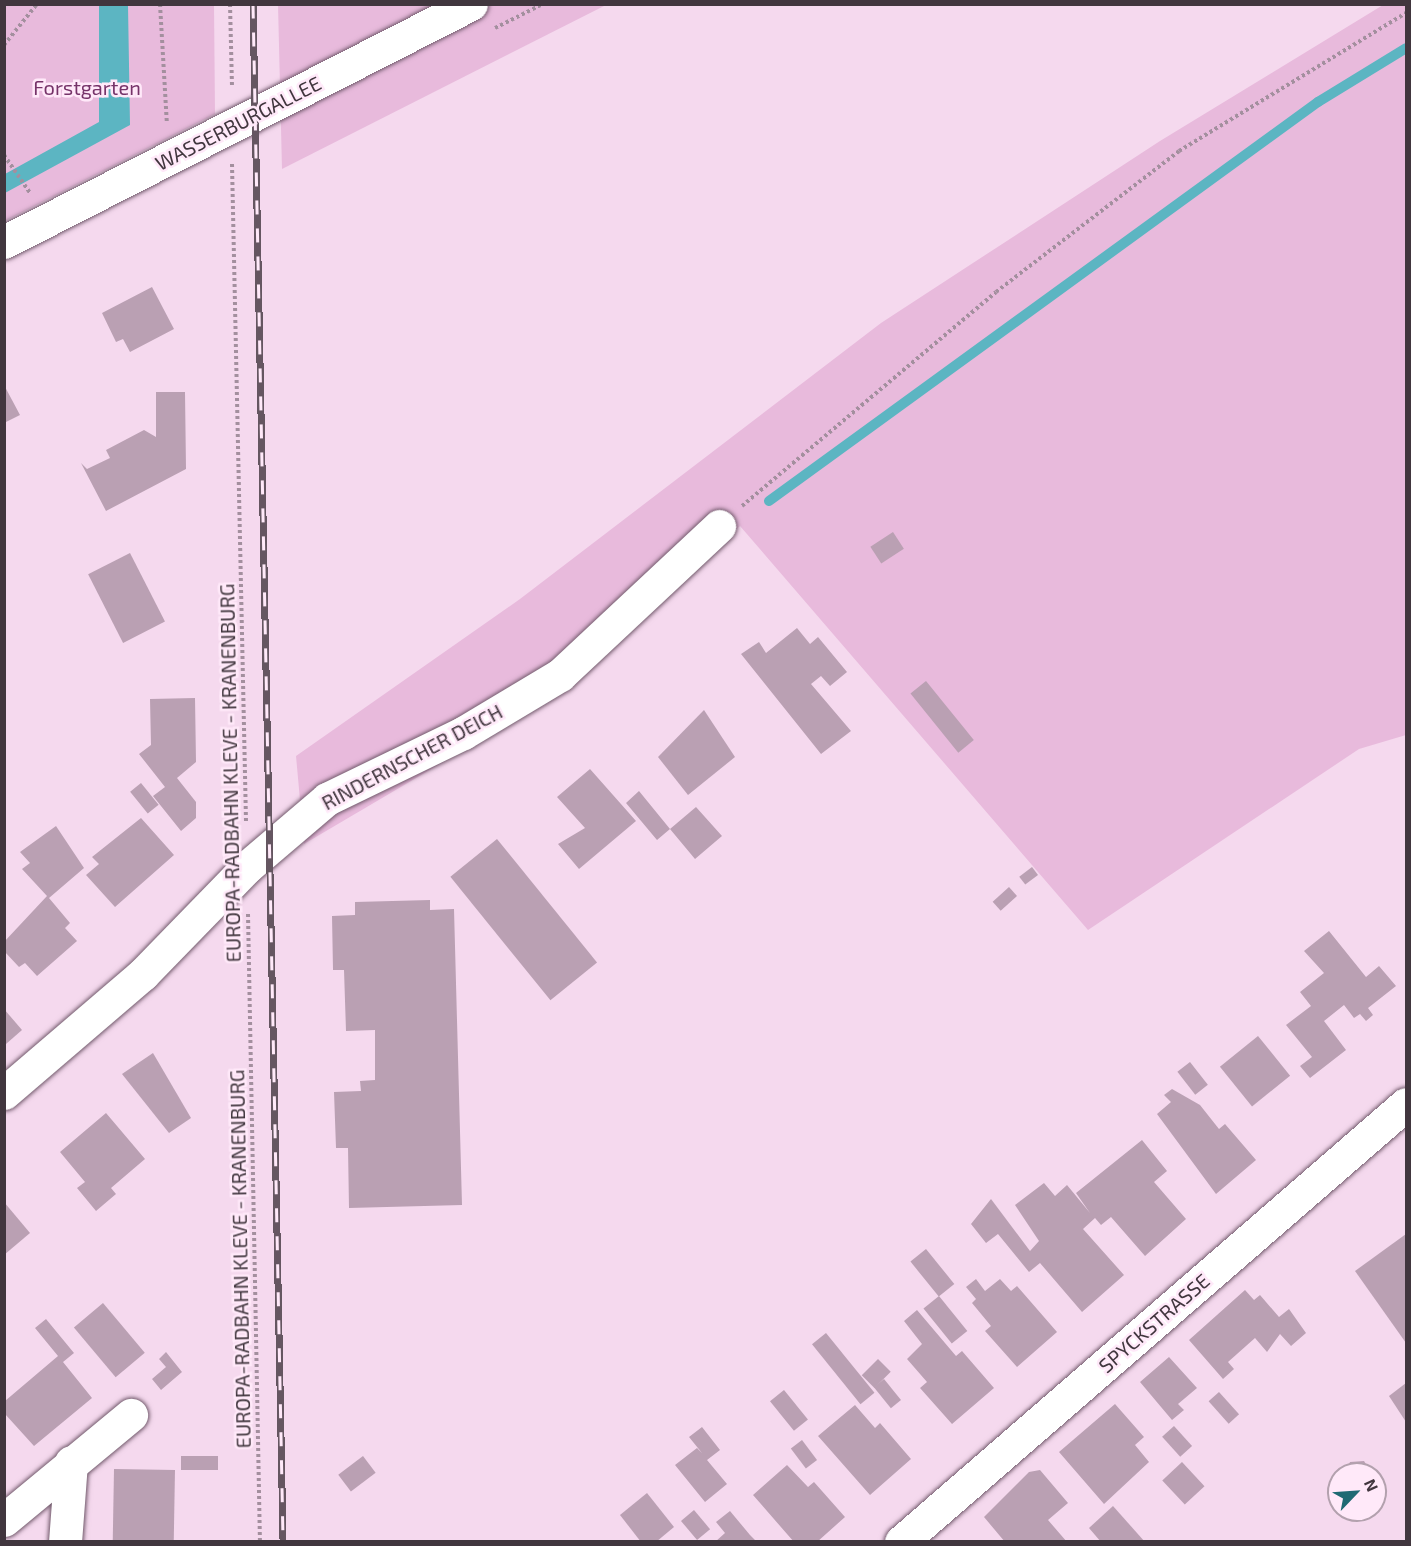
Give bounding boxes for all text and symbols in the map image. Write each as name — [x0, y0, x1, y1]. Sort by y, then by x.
street label: WASSERBURGALLEE — [151, 71, 325, 175]
park label: Forstgarten — [33, 75, 141, 99]
street label: EUROPA-RADBAHN KLEVE - KRANENBURG — [215, 583, 245, 963]
street label: RINDERNSCHER DEICH — [318, 699, 506, 815]
street label: EUROPA-RADBAHN KLEVE - KRANENBURG — [225, 1069, 255, 1449]
street label: SPYCKSTRASSE — [1094, 1268, 1214, 1378]
north arrow — [1327, 1462, 1387, 1522]
text: N — [1361, 1476, 1383, 1494]

